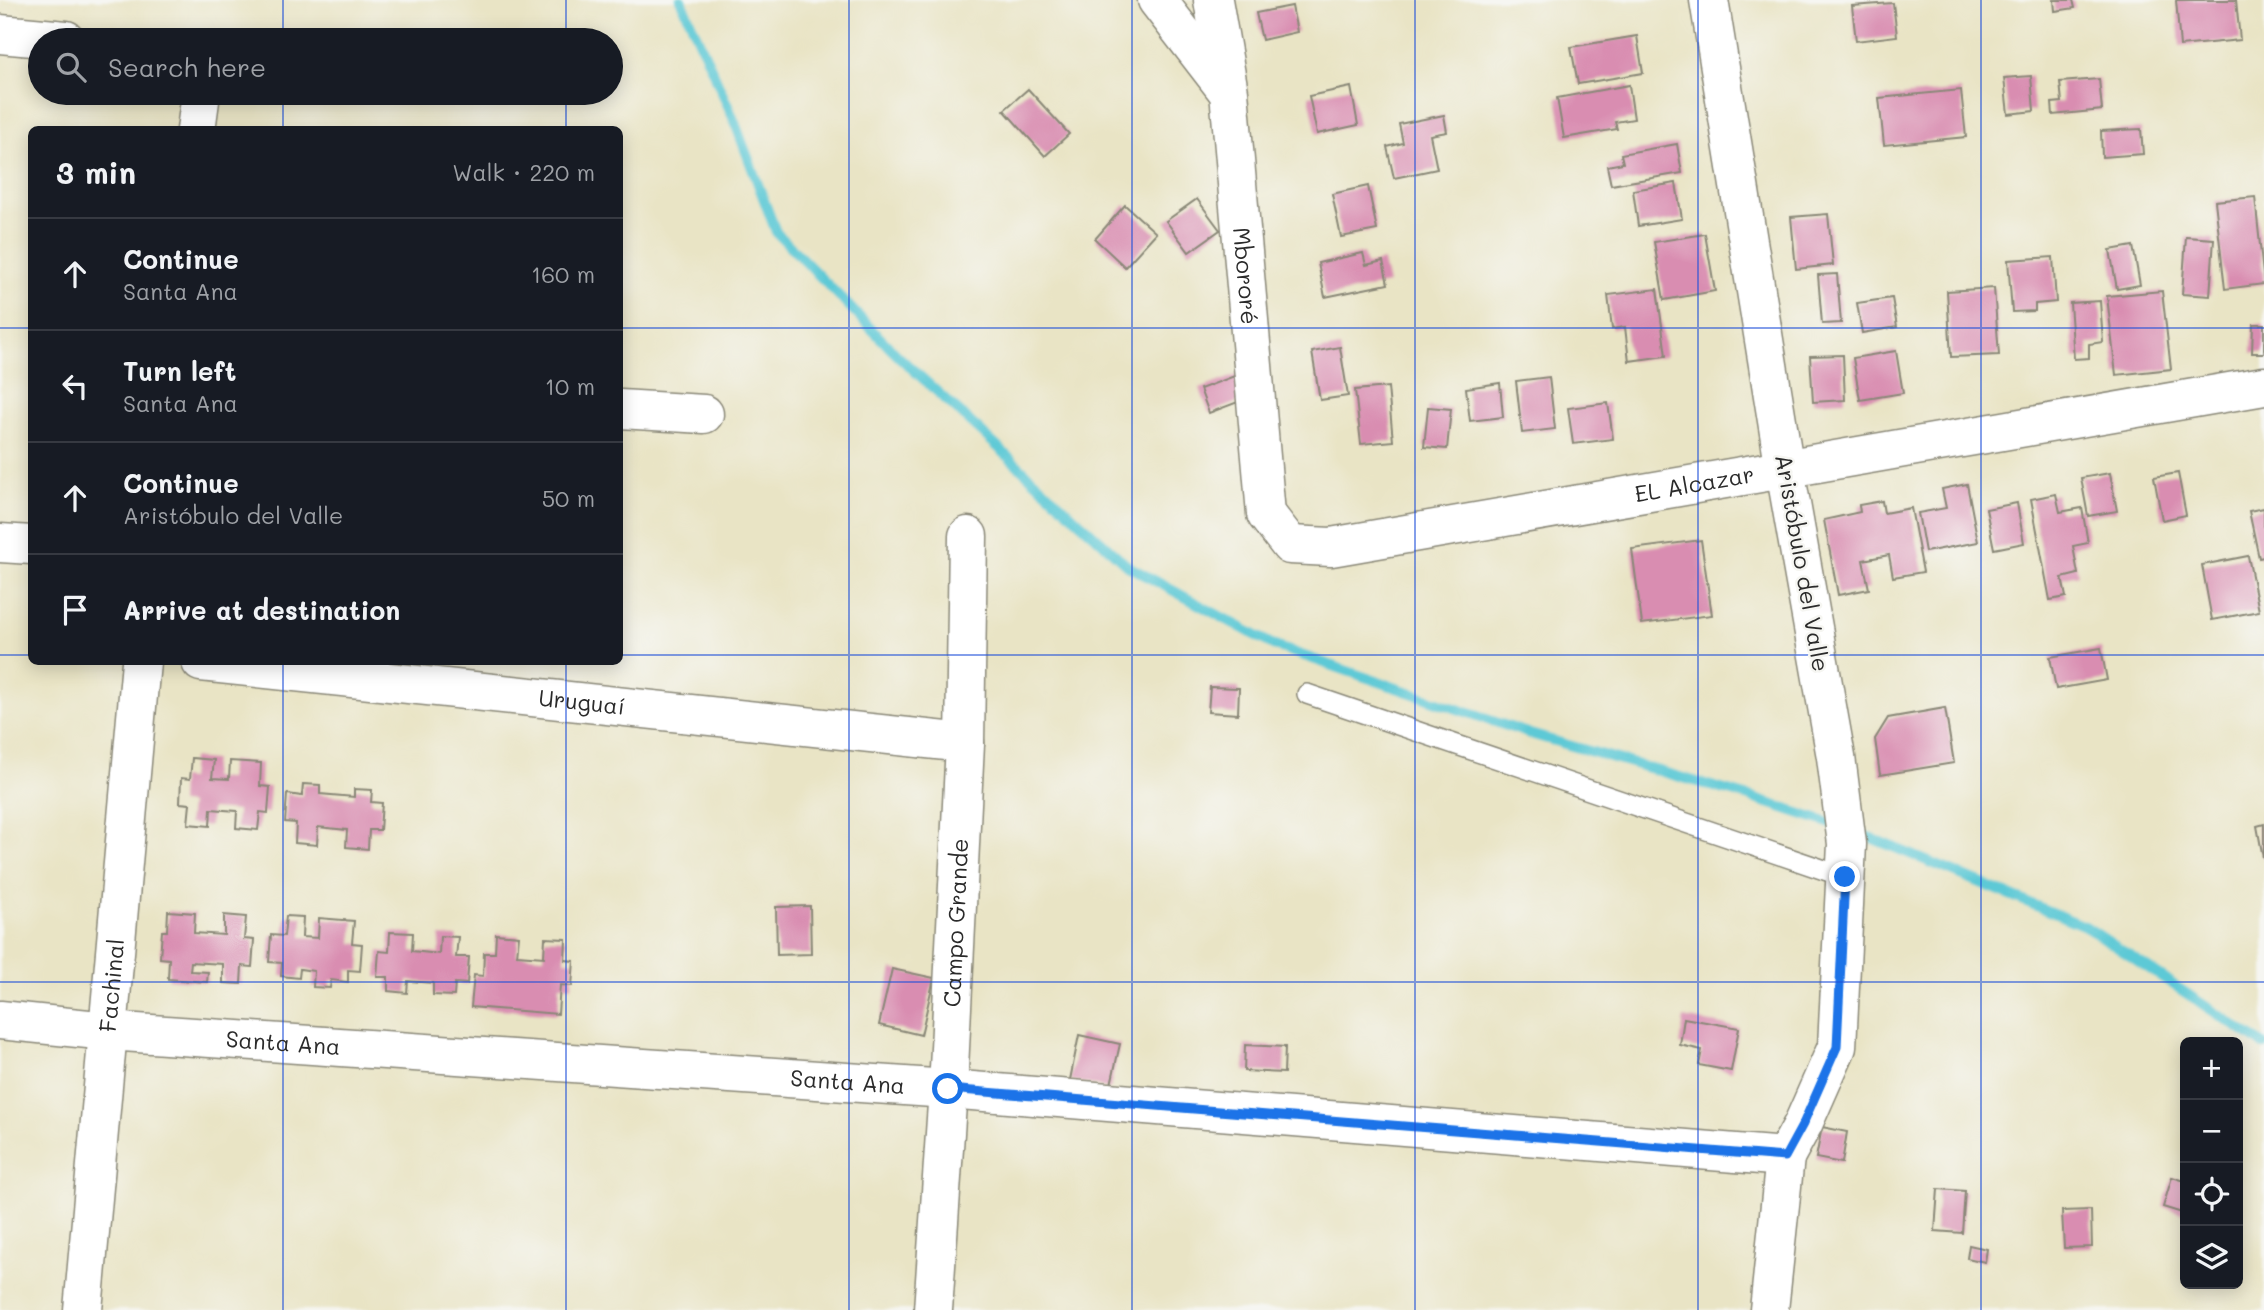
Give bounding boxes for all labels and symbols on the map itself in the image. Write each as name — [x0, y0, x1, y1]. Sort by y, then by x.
street label: Mbororé — [1227, 226, 1265, 326]
street label: Aristóbulo del Valle — [1769, 452, 1837, 674]
street label: EL Alcazar — [1632, 458, 1756, 508]
street label: Uruguaí — [537, 682, 627, 721]
street label: Campo Grande — [936, 838, 974, 1008]
route end — [1829, 861, 1860, 892]
street label: Fachinal — [92, 937, 130, 1033]
street label: Santa Ana — [225, 1023, 341, 1061]
street label: Santa Ana — [789, 1062, 906, 1100]
route start — [932, 1073, 963, 1104]

